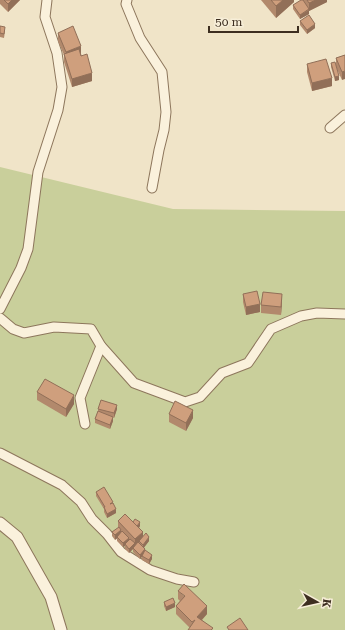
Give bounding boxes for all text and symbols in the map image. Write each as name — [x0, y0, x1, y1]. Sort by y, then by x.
scale bar — [209, 8, 298, 34]
text: 50 m — [215, 15, 242, 29]
north arrow — [297, 582, 337, 622]
text: K — [319, 598, 333, 609]

